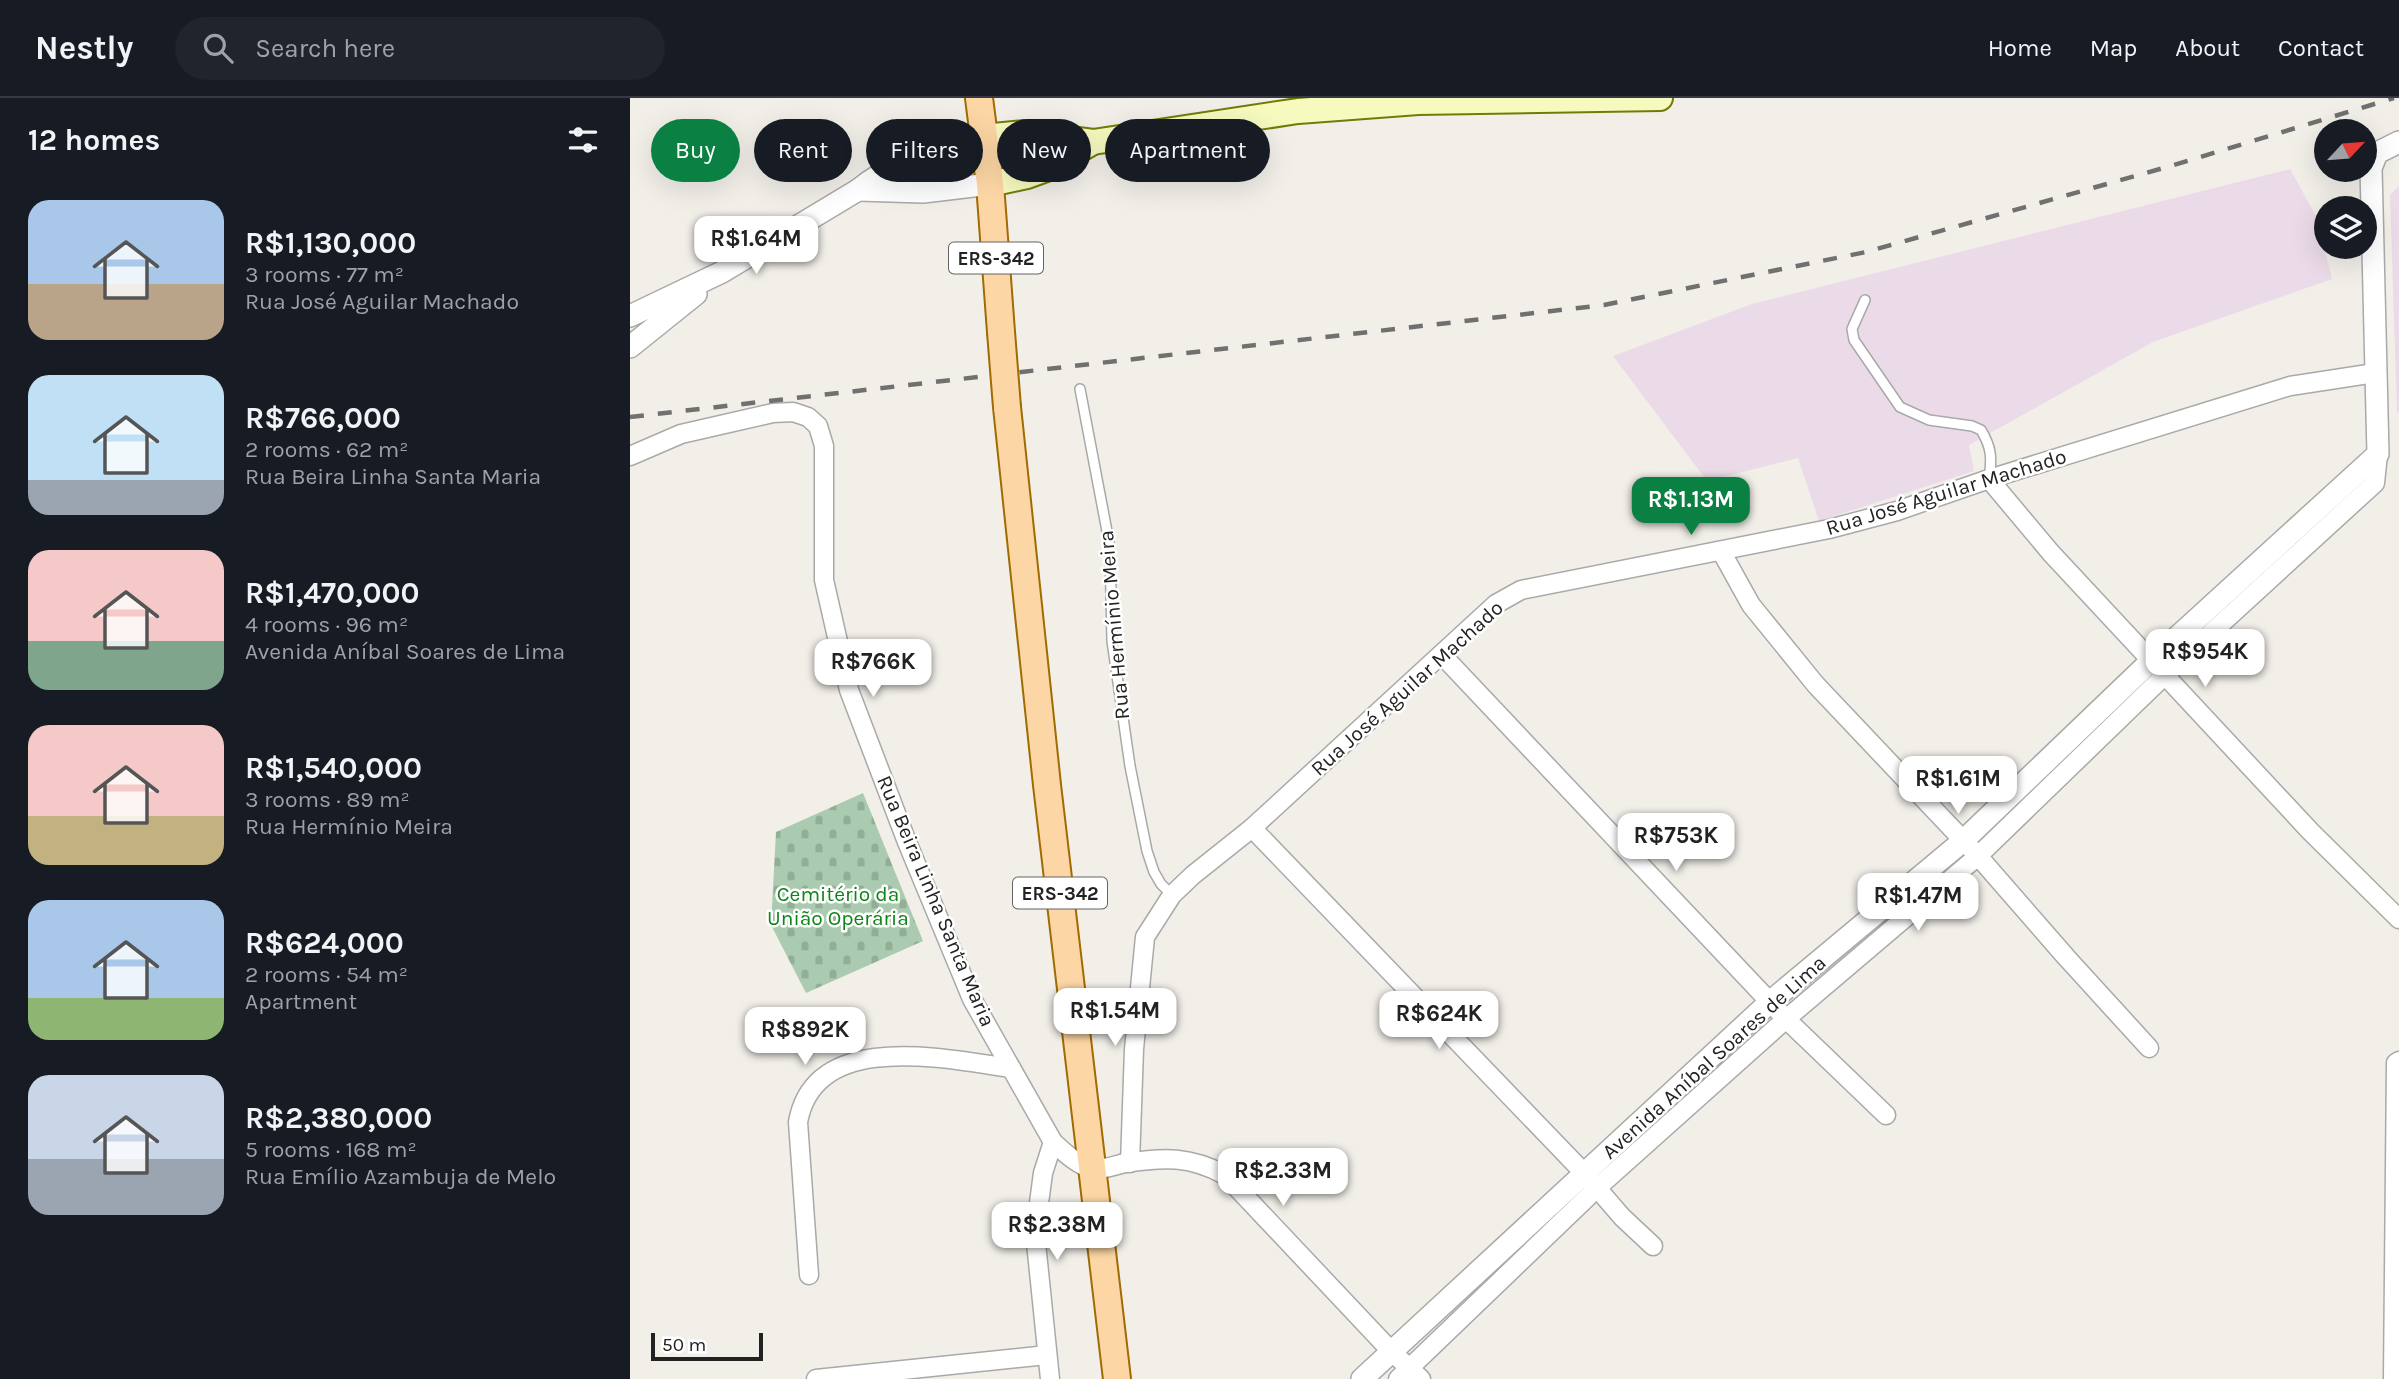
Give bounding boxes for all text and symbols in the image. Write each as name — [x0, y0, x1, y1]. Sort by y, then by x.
search box — [175, 17, 665, 80]
text: Nestly — [35, 29, 133, 67]
icon: search — [199, 29, 237, 67]
text: Search here — [255, 33, 395, 64]
text: Home — [1988, 34, 2052, 62]
text: Map — [2090, 34, 2137, 62]
text: About — [2175, 34, 2240, 62]
text: Contact — [2278, 34, 2364, 62]
chip: Buy — [651, 119, 740, 182]
chip: Rent — [754, 119, 852, 182]
chip: Filters — [866, 119, 983, 182]
chip: New — [997, 119, 1091, 182]
chip: Apartment — [1105, 119, 1270, 182]
north arrow — [2314, 119, 2376, 182]
map controls — [2314, 119, 2377, 259]
icon: filters — [564, 121, 602, 159]
text: 12 homes — [28, 122, 160, 158]
button: layers — [2314, 196, 2377, 259]
pin: R$1.64M — [691, 216, 821, 276]
text: R$1,130,000 — [245, 225, 416, 261]
text: R$1.64M — [710, 225, 802, 252]
icon: home — [84, 228, 168, 312]
road number: ERS-342 — [949, 242, 1043, 274]
text: 3 rooms · 77 m² — [245, 261, 404, 288]
text: Rua José Aguilar Machado — [245, 288, 519, 315]
text: R$766,000 — [245, 400, 401, 436]
icon: home — [84, 403, 168, 487]
text: 2 rooms · 62 m² — [245, 436, 409, 463]
street label: Rua José Aguilar Machado — [1823, 444, 2069, 540]
text: Rua Beira Linha Santa Maria — [245, 463, 541, 490]
pin: R$1.13M — [1626, 478, 1756, 537]
text: R$1.13M — [1648, 486, 1734, 513]
street label: Rua Hermínio Meira — [1094, 529, 1134, 721]
text: R$1,470,000 — [245, 575, 420, 611]
icon: home — [84, 578, 168, 662]
street label: Rua José Aguilar Machado — [1306, 595, 1508, 781]
text: 4 rooms · 96 m² — [245, 611, 408, 638]
pin: R$954K — [2148, 630, 2262, 689]
text: Avenida Aníbal Soares de Lima — [245, 638, 565, 665]
text: R$954K — [2162, 638, 2248, 665]
pin: R$766K — [816, 640, 930, 699]
text: R$766K — [830, 648, 916, 675]
text: R$1,540,000 — [245, 750, 422, 786]
icon: home — [84, 753, 168, 837]
pin: R$1.61M — [1893, 756, 2023, 816]
text: R$1.61M — [1915, 765, 2001, 792]
street label: Rua Beira Linha Santa Maria — [872, 772, 1000, 1030]
text: 3 rooms · 89 m² — [245, 786, 410, 813]
text: Rua Hermínio Meira — [245, 813, 453, 840]
pin: R$753K — [1619, 814, 1733, 873]
text: R$753K — [1634, 822, 1718, 849]
pin: R$1.47M — [1853, 874, 1983, 933]
road number: ERS-342 — [1013, 878, 1107, 908]
park label: Cemitério da União Operária — [767, 882, 909, 930]
text: R$1.47M — [1873, 882, 1963, 909]
text: R$624,000 — [245, 925, 404, 961]
icon: home — [84, 928, 168, 1012]
street label: Avenida Aníbal Soares de Lima — [1597, 950, 1831, 1164]
text: 2 rooms · 54 m² — [245, 961, 408, 988]
text: Apartment — [245, 988, 357, 1015]
pin: R$1.54M — [1050, 988, 1180, 1048]
pin: R$624K — [1382, 992, 1496, 1051]
text: R$1.54M — [1070, 997, 1160, 1024]
text: R$624K — [1395, 1000, 1483, 1027]
pin: R$892K — [748, 1007, 862, 1067]
text: R$892K — [761, 1016, 849, 1043]
text: R$2,380,000 — [245, 1100, 432, 1136]
icon: home — [84, 1103, 168, 1187]
text: 5 rooms · 168 m² — [245, 1136, 417, 1163]
pin: R$2.33M — [1218, 1148, 1348, 1208]
text: R$2.33M — [1234, 1157, 1332, 1184]
text: Rua Emílio Azambuja de Melo — [245, 1163, 556, 1190]
pin: R$2.38M — [992, 1202, 1122, 1262]
text: R$2.38M — [1008, 1211, 1106, 1238]
scale bar — [651, 1330, 763, 1362]
text: 50 m — [662, 1334, 706, 1356]

